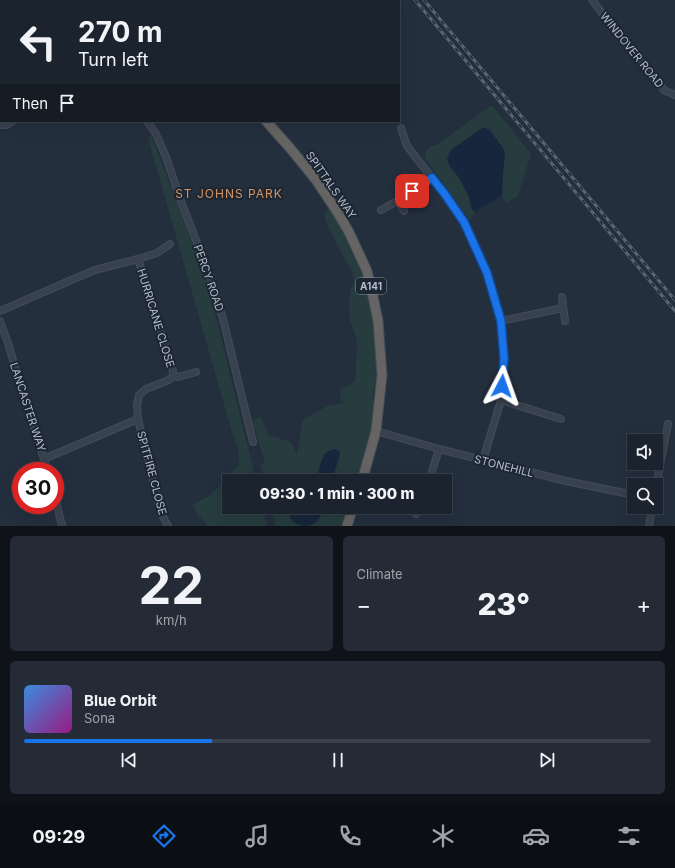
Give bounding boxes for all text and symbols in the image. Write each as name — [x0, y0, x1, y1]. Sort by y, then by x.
street label: WINDOVER ROAD — [597, 9, 667, 91]
text: 270 m — [78, 15, 163, 49]
icon: left — [12, 16, 64, 68]
text: Turn left — [78, 49, 148, 70]
icon: arrive — [56, 92, 78, 114]
text: Then — [12, 94, 48, 113]
street label: SPITTALS WAY — [303, 149, 360, 222]
pin — [395, 174, 429, 208]
icon: arrive — [401, 180, 423, 202]
district label: ST JOHNS PARK — [175, 186, 283, 201]
street label: PERCY ROAD — [191, 243, 227, 313]
street label: HURRICANE CLOSE — [134, 267, 178, 369]
road number: A141 — [356, 278, 386, 294]
street label: LANCASTER WAY — [7, 361, 49, 454]
position arrow — [481, 365, 523, 407]
street label: SPITFIRE CLOSE — [134, 429, 170, 517]
map controls — [627, 434, 663, 514]
button: sound — [627, 434, 663, 470]
street label: STONEHILL — [473, 452, 535, 480]
speed limit sign: 30 — [12, 462, 64, 514]
button: search — [627, 478, 663, 514]
text: 09:30 · 1 min · 300 m — [260, 484, 414, 503]
text: 22 — [138, 554, 204, 617]
text: Climate — [357, 566, 403, 582]
text: 23° — [477, 586, 530, 622]
text: − — [357, 592, 371, 618]
text: + — [636, 592, 651, 618]
text: km/h — [156, 612, 187, 628]
text: Blue Orbit — [84, 691, 157, 710]
text: Sona — [84, 710, 115, 726]
icon: previous — [118, 749, 140, 771]
icon: pause — [327, 749, 349, 771]
icon: next — [536, 749, 558, 771]
icon: directions — [150, 822, 178, 850]
icon: music — [243, 822, 271, 850]
icon: phone — [336, 822, 364, 850]
icon: climate — [429, 822, 457, 850]
icon: car — [522, 822, 550, 850]
icon: filters — [615, 822, 643, 850]
text: 09:29 — [32, 826, 85, 847]

